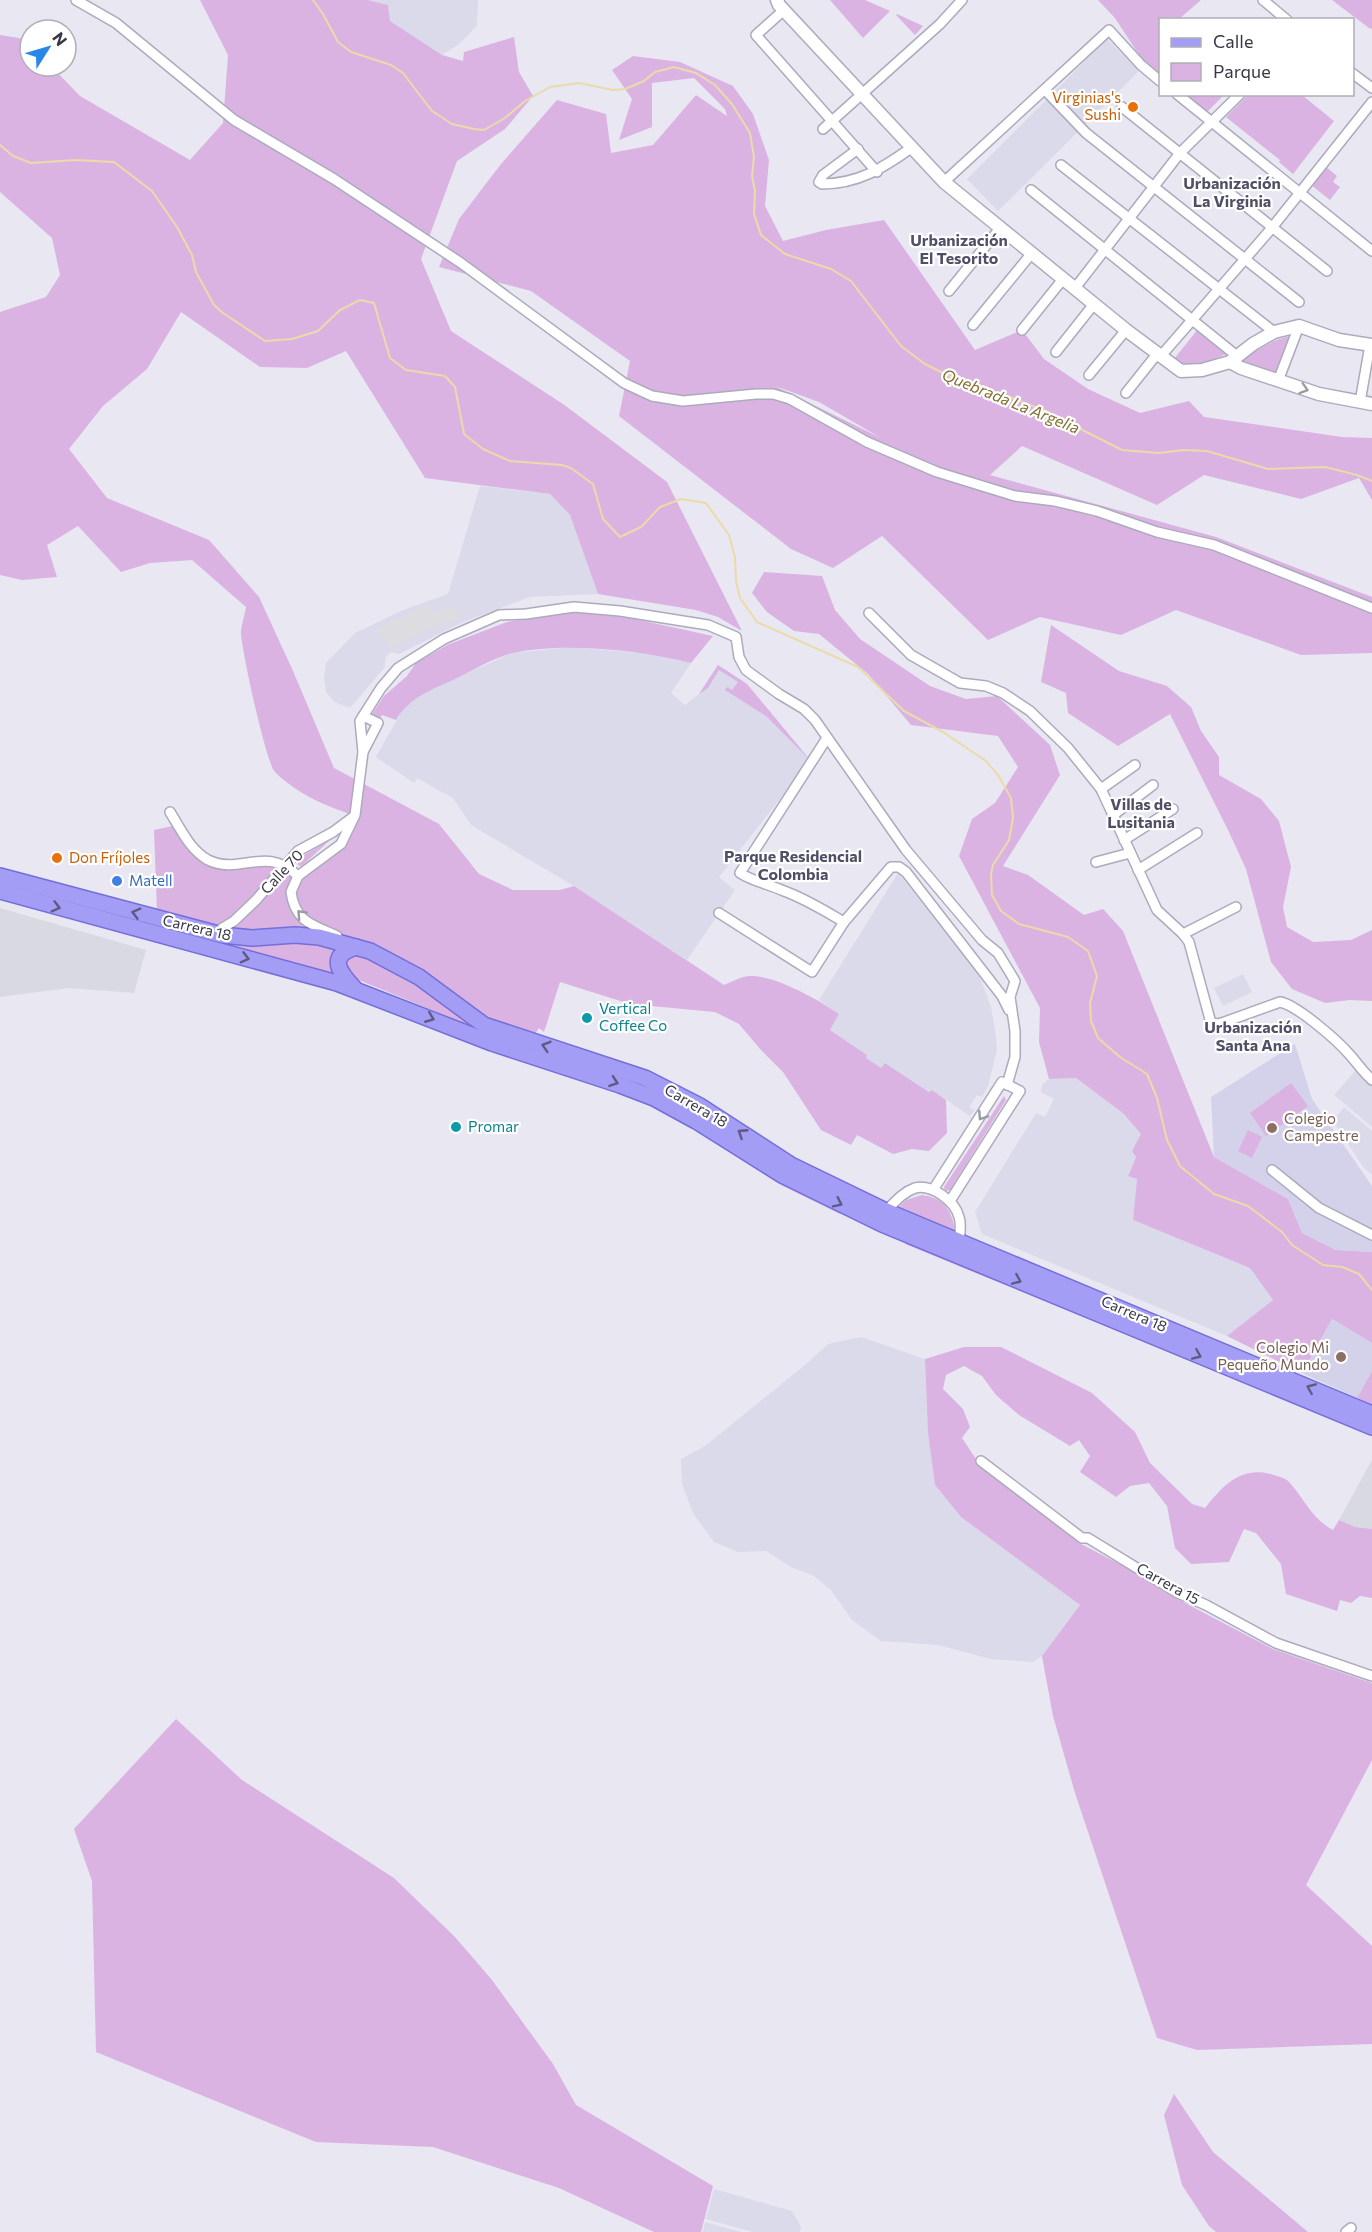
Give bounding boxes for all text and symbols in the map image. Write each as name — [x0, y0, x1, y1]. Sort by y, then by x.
north arrow — [18, 18, 78, 78]
legend — [1159, 18, 1354, 96]
text: N — [49, 28, 72, 49]
text: Calle — [1213, 30, 1253, 52]
text: Parque — [1213, 60, 1271, 82]
place label: Virginias's Sushi — [1052, 88, 1121, 123]
marker: Virginias's Sushi — [1126, 100, 1140, 114]
district label: Urbanización La Virginia — [1183, 173, 1281, 210]
district label: Urbanización El Tesorito — [910, 230, 1008, 267]
water label: Quebrada La Argelia — [940, 364, 1083, 437]
one-way arrow — [1298, 382, 1309, 394]
district label: Villas de Lusitania — [1107, 794, 1175, 831]
street label: Calle 70 — [256, 845, 306, 897]
district label: Parque Residencial Colombia — [724, 846, 862, 883]
place label: Don Fríjoles — [69, 848, 150, 866]
marker: Don Fríjoles — [50, 851, 64, 865]
place label: Matell — [129, 871, 173, 889]
marker: Matell — [110, 874, 124, 888]
one-way arrow — [51, 899, 61, 912]
one-way arrow — [132, 907, 142, 920]
street label: Carrera 18 — [161, 910, 233, 944]
one-way arrow — [297, 911, 308, 921]
one-way arrow — [239, 951, 249, 963]
place label: Vertical Coffee Co — [599, 999, 667, 1034]
one-way arrow — [424, 1011, 434, 1024]
marker: Vertical Coffee Co — [580, 1011, 594, 1025]
district label: Urbanización Santa Ana — [1204, 1017, 1302, 1054]
one-way arrow — [541, 1041, 552, 1053]
one-way arrow — [608, 1075, 619, 1088]
street label: Carrera 18 — [662, 1080, 731, 1130]
one-way arrow — [978, 1109, 989, 1120]
place label: Colegio Campestre — [1284, 1109, 1359, 1144]
place label: Promar — [468, 1117, 519, 1135]
marker: Promar — [449, 1120, 463, 1134]
marker: Colegio Campestre — [1265, 1121, 1279, 1135]
one-way arrow — [738, 1129, 748, 1141]
one-way arrow — [832, 1195, 843, 1207]
one-way arrow — [1011, 1273, 1022, 1285]
street label: Carrera 18 — [1099, 1291, 1170, 1335]
place label: Colegio Mi Pequeño Mundo — [1218, 1338, 1329, 1373]
one-way arrow — [1191, 1348, 1202, 1360]
marker: Colegio Mi Pequeño Mundo — [1334, 1350, 1348, 1364]
one-way arrow — [1307, 1383, 1318, 1395]
street label: Carrera 15 — [1134, 1558, 1203, 1608]

